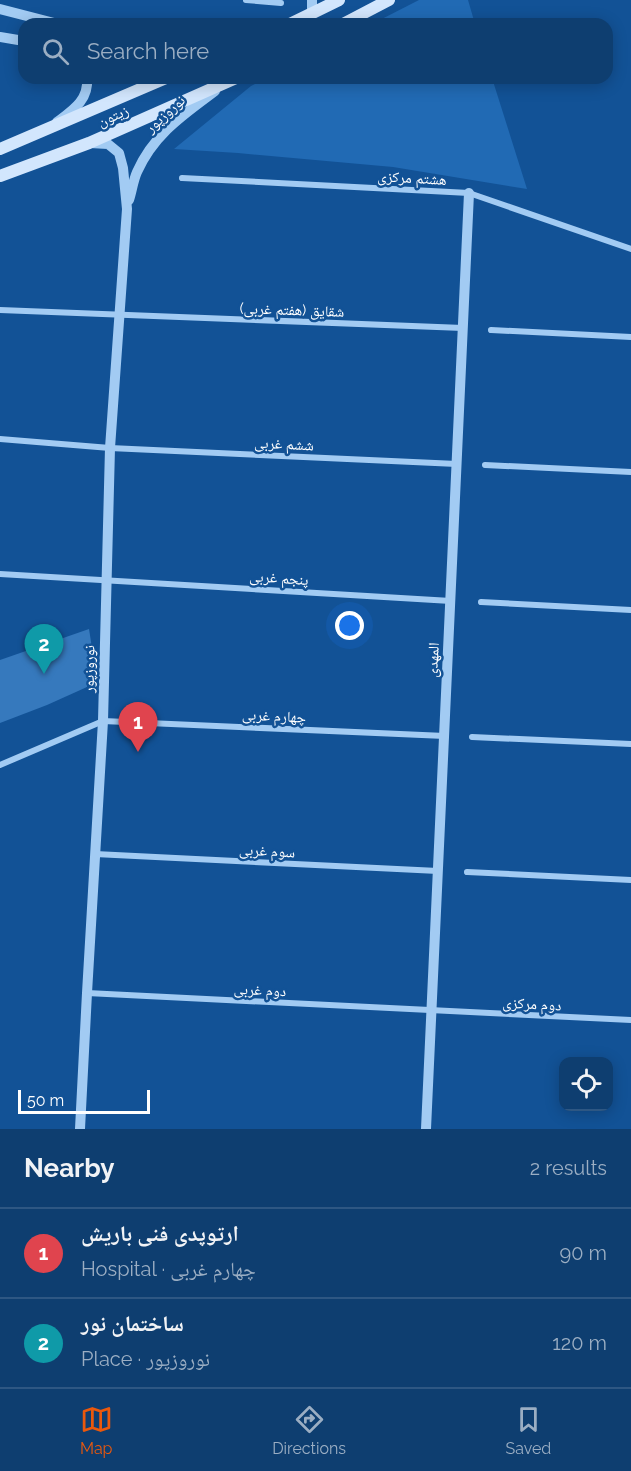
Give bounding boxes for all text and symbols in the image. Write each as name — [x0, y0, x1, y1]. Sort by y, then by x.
search box — [18, 18, 613, 84]
icon: search — [39, 35, 72, 68]
text: Search here — [87, 38, 209, 64]
street label: نوروزپور — [141, 91, 189, 137]
street label: زیتون — [95, 101, 132, 132]
street label: هشتم مرکزی — [377, 167, 447, 190]
street label: شقایق (هفتم غربی) — [239, 299, 345, 322]
street label: ششم غربی — [254, 433, 314, 456]
street label: پنجم غربی — [249, 567, 309, 590]
your location — [335, 611, 364, 640]
pin: 2 — [24, 624, 63, 674]
street label: المهدی — [423, 642, 444, 678]
street label: نوروزپور — [80, 645, 99, 694]
pin: 1 — [118, 702, 158, 752]
street label: چهارم غربی — [241, 705, 307, 728]
street label: سوم غربی — [238, 841, 296, 862]
street label: دوم غربی — [233, 980, 287, 1001]
street label: دوم مرکزی — [502, 993, 562, 1016]
map controls — [559, 1057, 613, 1111]
button: locate — [559, 1057, 613, 1111]
scale bar — [18, 1087, 150, 1114]
text: 50 m — [27, 1091, 64, 1110]
text: Nearby — [24, 1153, 114, 1183]
text: 2 results — [530, 1156, 607, 1180]
text: ارتوپدی فنی باریش — [81, 1220, 239, 1246]
text: 1 — [39, 1241, 48, 1265]
text: 90 m — [560, 1241, 607, 1265]
text: Hospital · چهارم غربی — [81, 1257, 256, 1281]
text: ساختمان نور — [81, 1310, 184, 1336]
text: 2 — [38, 1331, 49, 1355]
text: 120 m — [552, 1331, 607, 1355]
text: Place · نوروزپور — [81, 1347, 210, 1371]
tab: Map — [80, 1403, 113, 1458]
tab: Directions — [272, 1403, 346, 1458]
tab: Saved — [505, 1403, 551, 1458]

